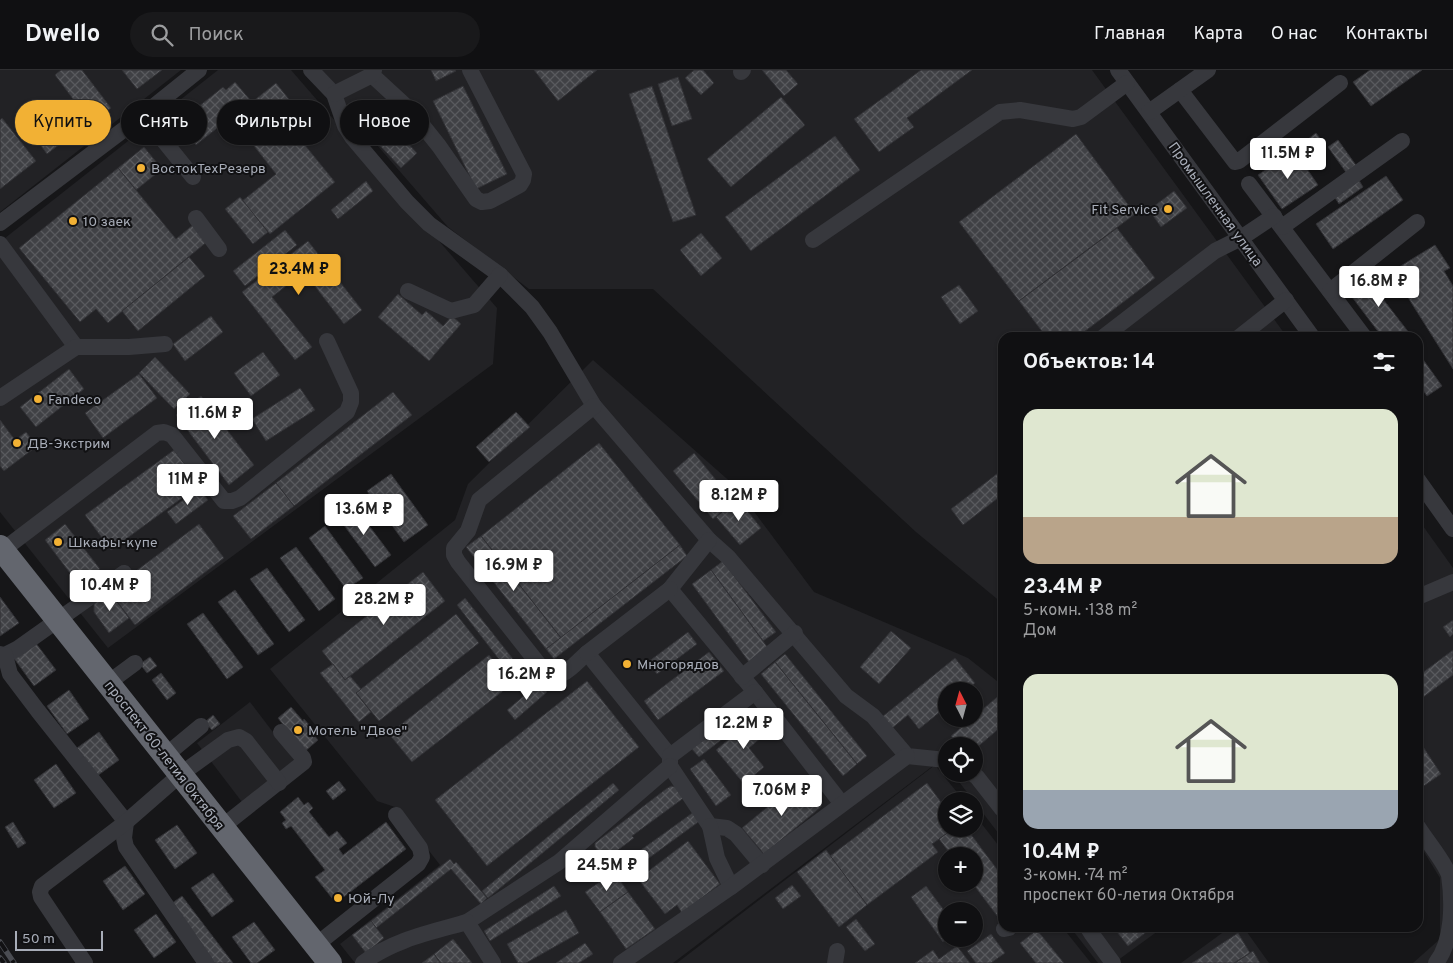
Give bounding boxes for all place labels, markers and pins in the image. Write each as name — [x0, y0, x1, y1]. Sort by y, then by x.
pin: 11.5M ₽ — [1242, 138, 1334, 180]
place label: ВостокТехРезерв — [151, 161, 266, 178]
marker: ВостокТехРезерв — [135, 162, 147, 174]
place label: Fit Service — [1091, 202, 1158, 219]
marker: Fit Service — [1162, 203, 1174, 215]
place label: 10 заек — [83, 214, 131, 231]
marker: 10 заек — [67, 215, 79, 227]
pin: 23.4M ₽ — [253, 254, 345, 296]
pin: 16.8M ₽ — [1333, 266, 1425, 308]
place label: Fandeco — [48, 392, 101, 409]
marker: Fandeco — [32, 393, 44, 405]
pin: 11.6M ₽ — [169, 398, 261, 440]
place label: ДВ-Экстрим — [27, 436, 110, 453]
marker: ДВ-Экстрим — [11, 437, 23, 449]
pin: 11M ₽ — [153, 464, 223, 506]
pin: 8.12M ₽ — [693, 480, 785, 522]
pin: 13.6M ₽ — [318, 494, 410, 536]
place label: Шкафы-купе — [68, 535, 158, 552]
marker: Шкафы-купе — [52, 536, 64, 548]
pin: 16.9M ₽ — [468, 550, 560, 592]
pin: 10.4M ₽ — [64, 570, 156, 612]
pin: 28.2M ₽ — [338, 584, 430, 626]
place label: Многорядов — [637, 657, 719, 674]
pin: 16.2M ₽ — [481, 658, 573, 701]
marker: Многорядов — [621, 658, 633, 670]
pin: 12.2M ₽ — [698, 708, 790, 750]
place label: Мотель "Двое" — [308, 723, 407, 740]
marker: Мотель "Двое" — [292, 724, 304, 736]
pin: 7.06M ₽ — [736, 774, 828, 817]
pin: 24.5M ₽ — [561, 850, 653, 892]
place label: Юй-Лу — [348, 891, 395, 908]
marker: Юй-Лу — [332, 892, 344, 904]

